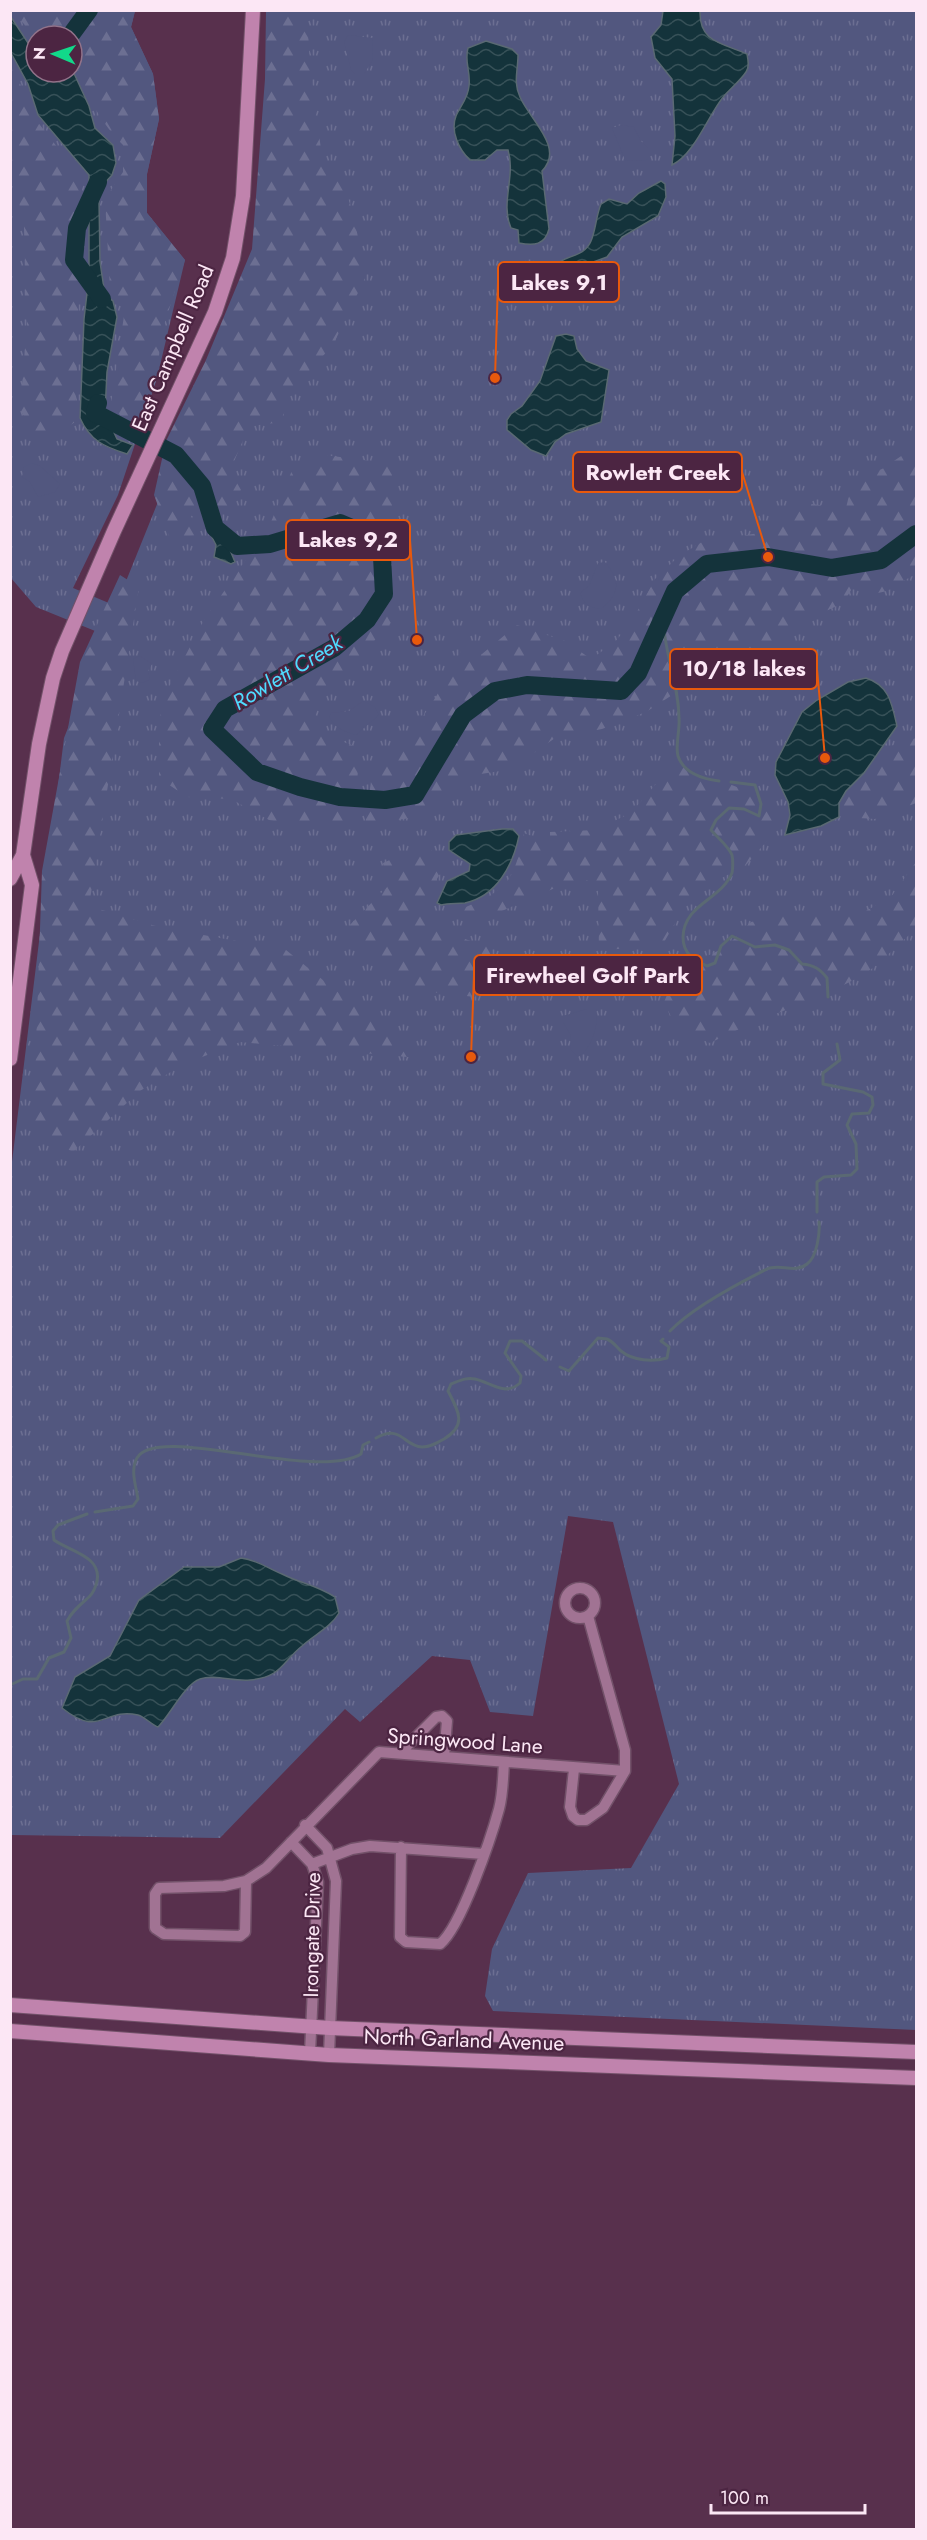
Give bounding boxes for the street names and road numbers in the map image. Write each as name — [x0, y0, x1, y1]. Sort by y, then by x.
street label: East Campbell Road — [124, 260, 222, 436]
street label: Springwood Lane — [386, 1721, 544, 1761]
street label: Irongate Drive — [296, 1872, 328, 1998]
street label: North Garland Avenue — [363, 2022, 565, 2058]

